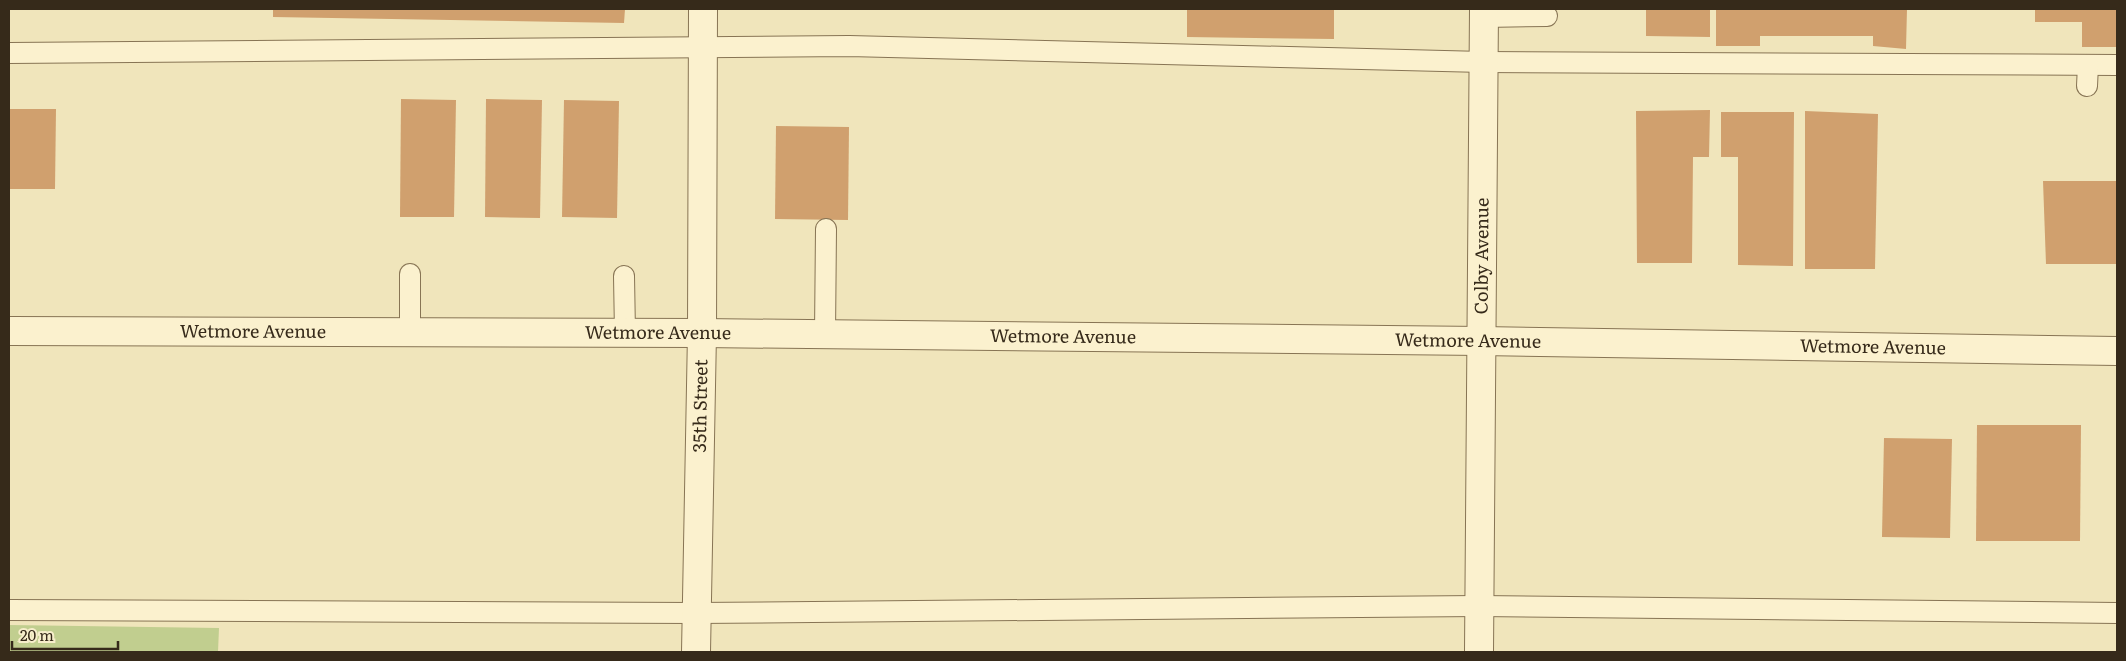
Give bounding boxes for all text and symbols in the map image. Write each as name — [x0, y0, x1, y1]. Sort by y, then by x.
street label: Colby Avenue — [1467, 197, 1495, 315]
street label: Wetmore Avenue — [180, 316, 326, 344]
street label: Wetmore Avenue — [585, 318, 731, 345]
street label: Wetmore Avenue — [990, 321, 1136, 349]
street label: Wetmore Avenue — [1395, 325, 1541, 354]
street label: Wetmore Avenue — [1800, 331, 1946, 360]
street label: 35th Street — [685, 358, 714, 453]
scale bar — [12, 618, 119, 650]
text: 20 m — [20, 623, 54, 646]

